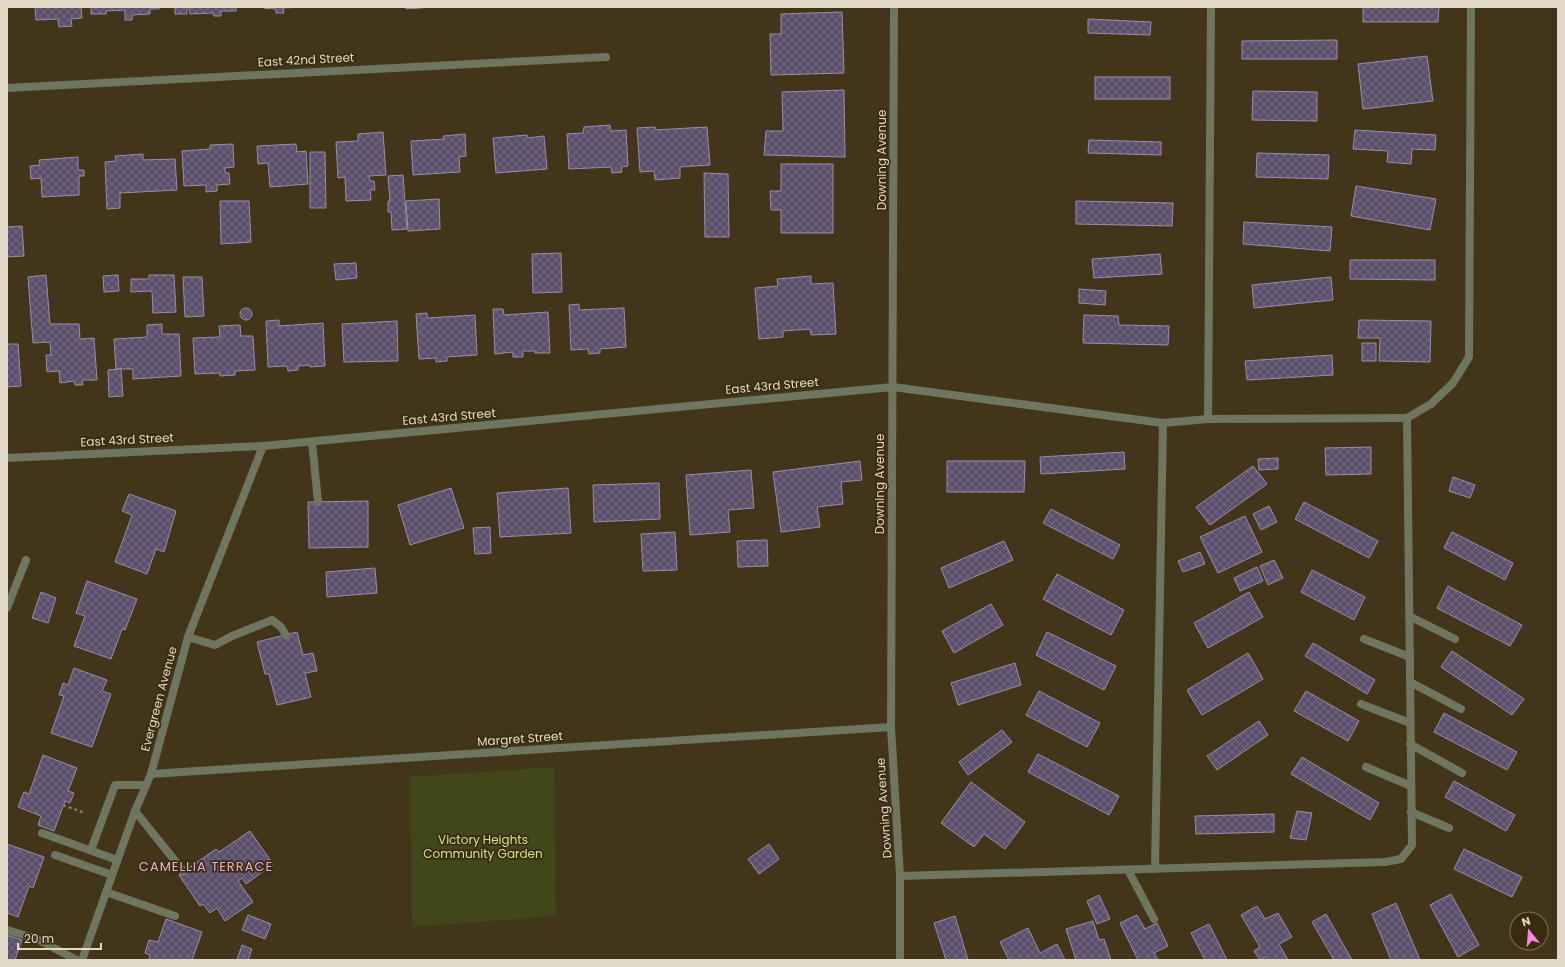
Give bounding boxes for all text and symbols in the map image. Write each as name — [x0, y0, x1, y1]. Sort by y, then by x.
street label: East 42nd Street — [257, 48, 355, 71]
street label: Downing Avenue — [873, 110, 890, 210]
street label: East 43rd Street — [725, 373, 819, 398]
street label: East 43rd Street — [402, 404, 496, 429]
street label: East 43rd Street — [80, 429, 174, 450]
street label: Downing Avenue — [871, 434, 888, 534]
street label: Evergreen Avenue — [136, 644, 181, 753]
street label: Margret Street — [477, 727, 563, 750]
street label: Downing Avenue — [872, 757, 895, 859]
park label: Victory Heights Community Garden — [423, 831, 543, 862]
district label: CAMELLIA TERRACE — [139, 857, 273, 876]
north arrow — [1509, 911, 1549, 951]
text: N — [1520, 913, 1532, 930]
scale bar — [18, 925, 101, 951]
text: 20 m — [24, 930, 54, 947]

